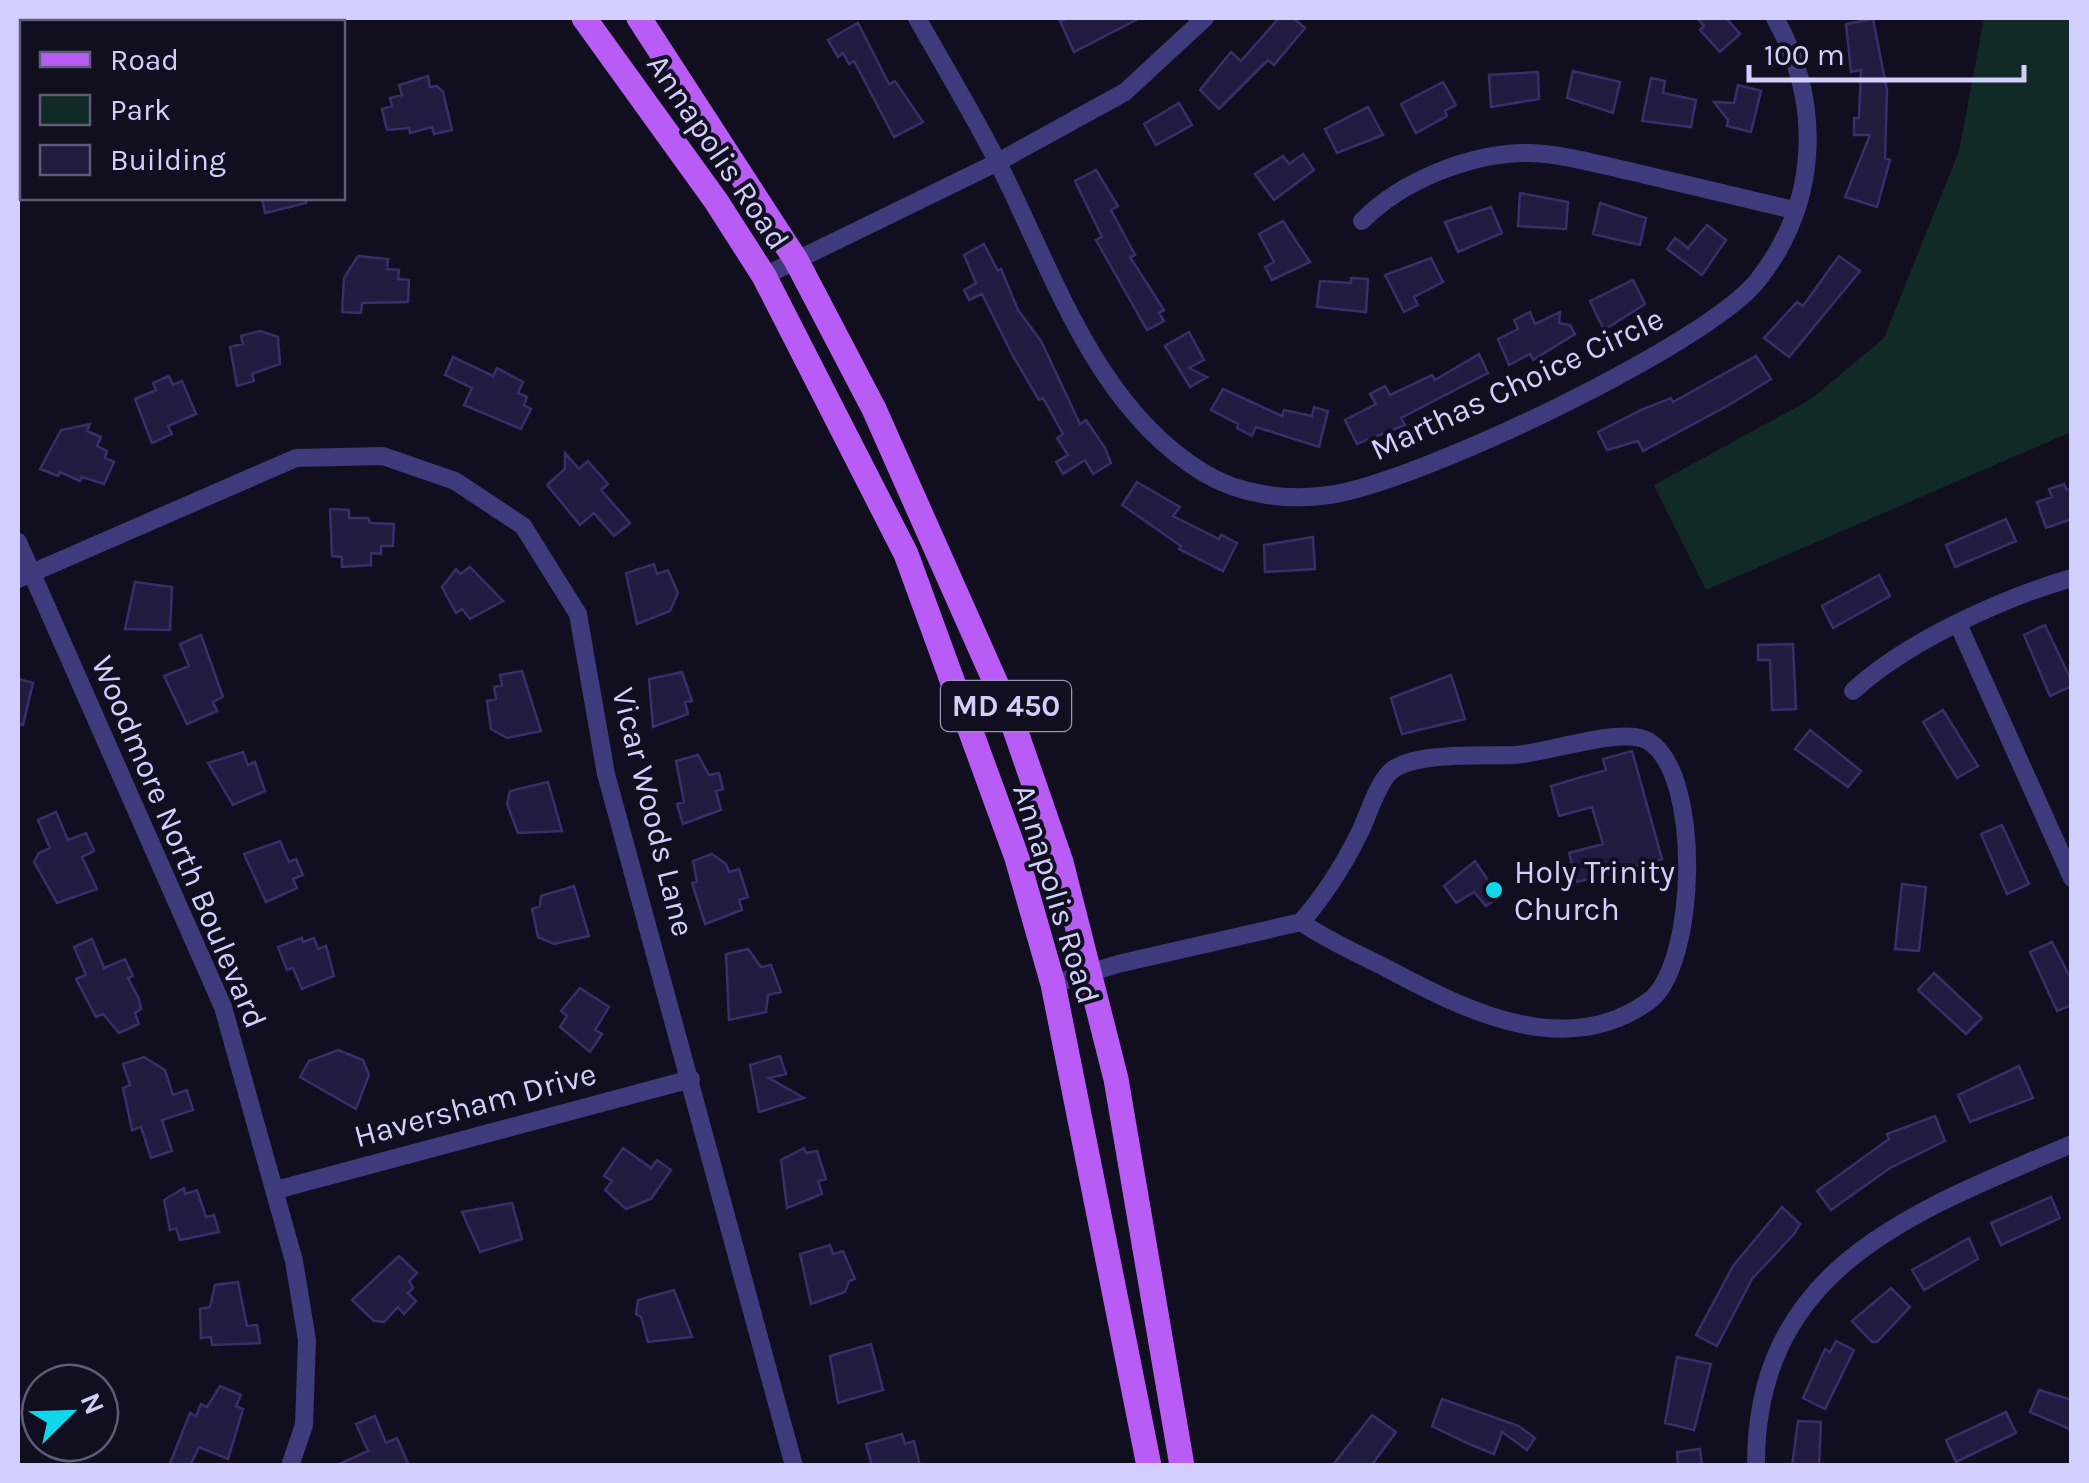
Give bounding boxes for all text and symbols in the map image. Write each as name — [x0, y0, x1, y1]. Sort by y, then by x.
legend — [20, 20, 345, 200]
scale bar — [1749, 20, 2024, 82]
text: 100 m — [1764, 37, 1845, 73]
text: Road — [110, 42, 179, 78]
street label: Annapolis Road — [639, 47, 797, 257]
text: Park — [110, 92, 171, 128]
text: Building — [110, 142, 226, 178]
street label: Marthas Choice Circle — [1365, 300, 1669, 468]
street label: Woodmore North Boulevard — [84, 650, 274, 1034]
road number: MD 450 — [941, 681, 1071, 731]
street label: Vicar Woods Lane — [604, 684, 702, 940]
street label: Annapolis Road — [1005, 780, 1107, 1008]
place label: Holy Trinity Church — [1514, 854, 1675, 928]
marker: Holy Trinity Church — [1483, 879, 1505, 901]
street label: Haversham Drive — [350, 1055, 600, 1155]
north arrow — [20, 1363, 120, 1463]
text: N — [73, 1388, 112, 1419]

